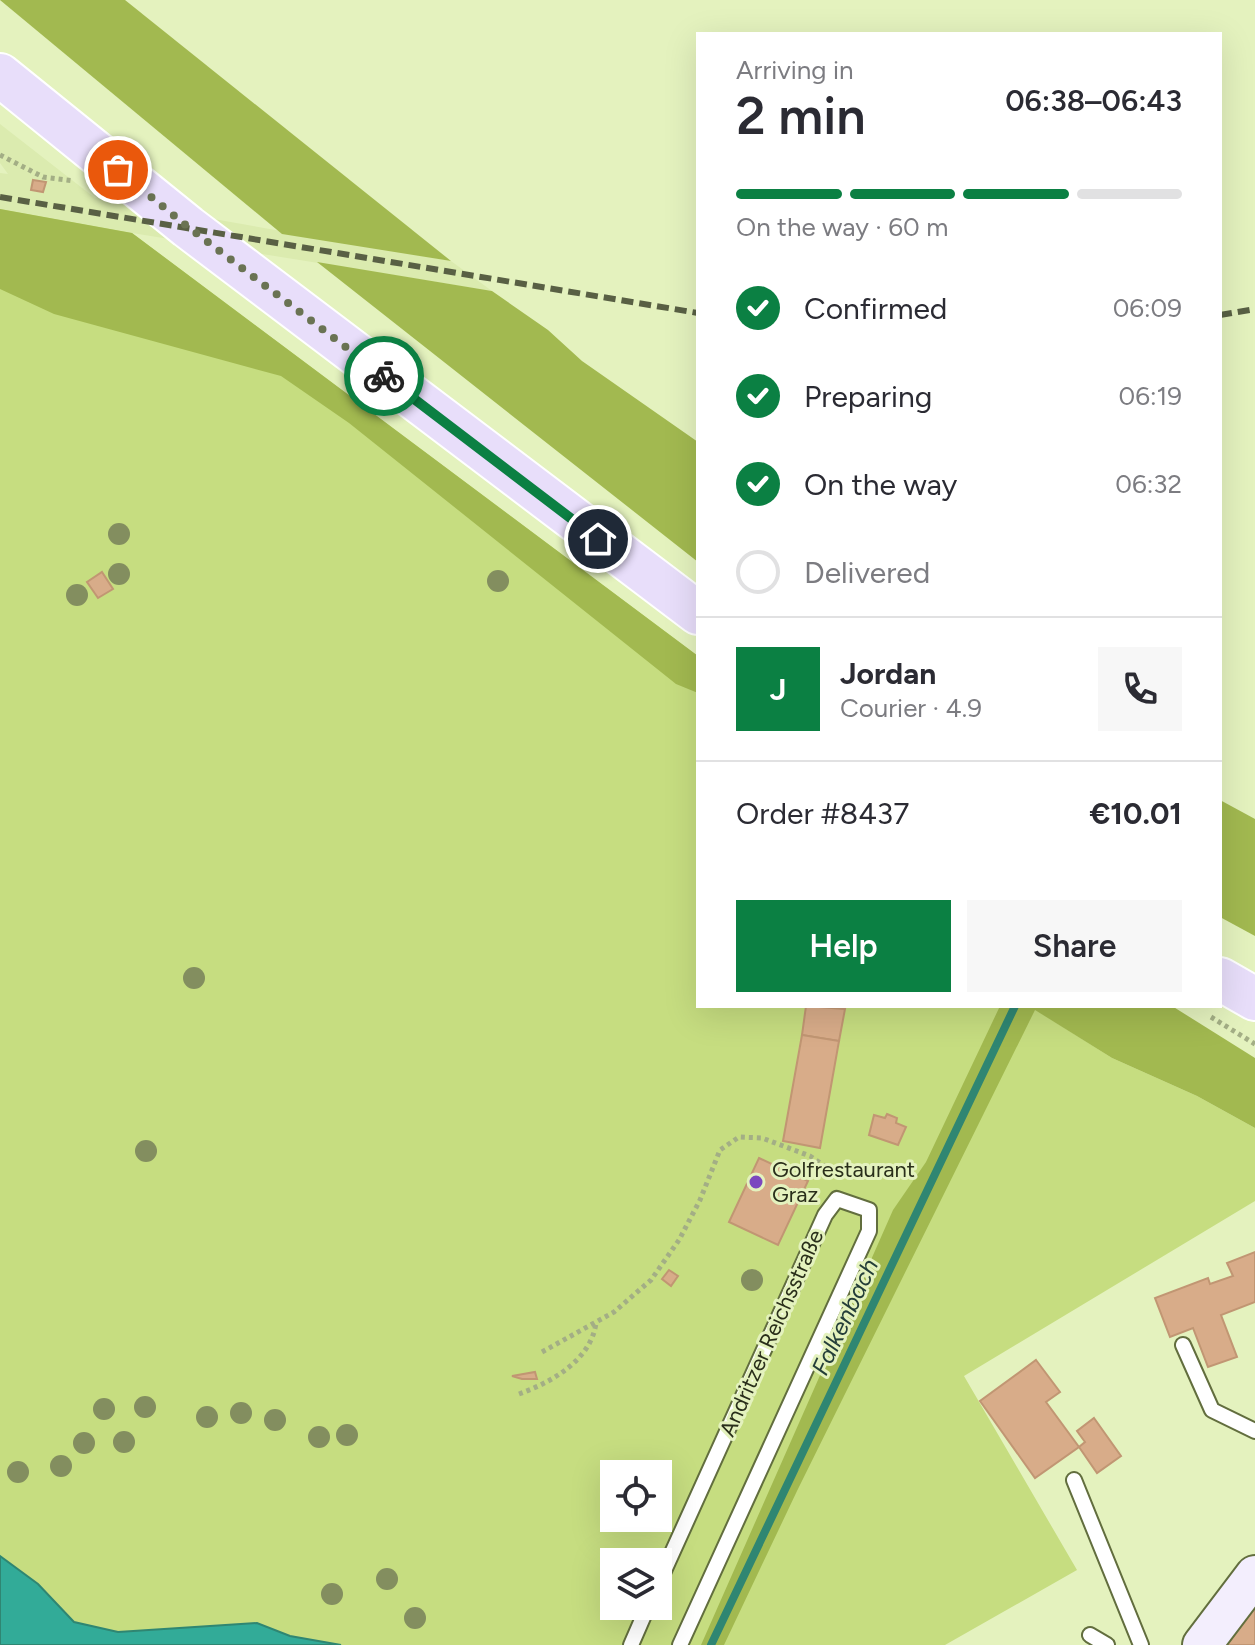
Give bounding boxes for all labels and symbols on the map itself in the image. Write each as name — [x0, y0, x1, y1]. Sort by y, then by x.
pin — [84, 136, 152, 204]
courier — [344, 336, 424, 416]
pin — [564, 505, 632, 573]
place label: Golfrestaurant Graz — [772, 1156, 915, 1208]
marker: Golfrestaurant Graz — [747, 1173, 765, 1191]
street label: Andritzer Reichsstraße — [714, 1226, 829, 1441]
water label: Falkenbach — [805, 1254, 884, 1379]

